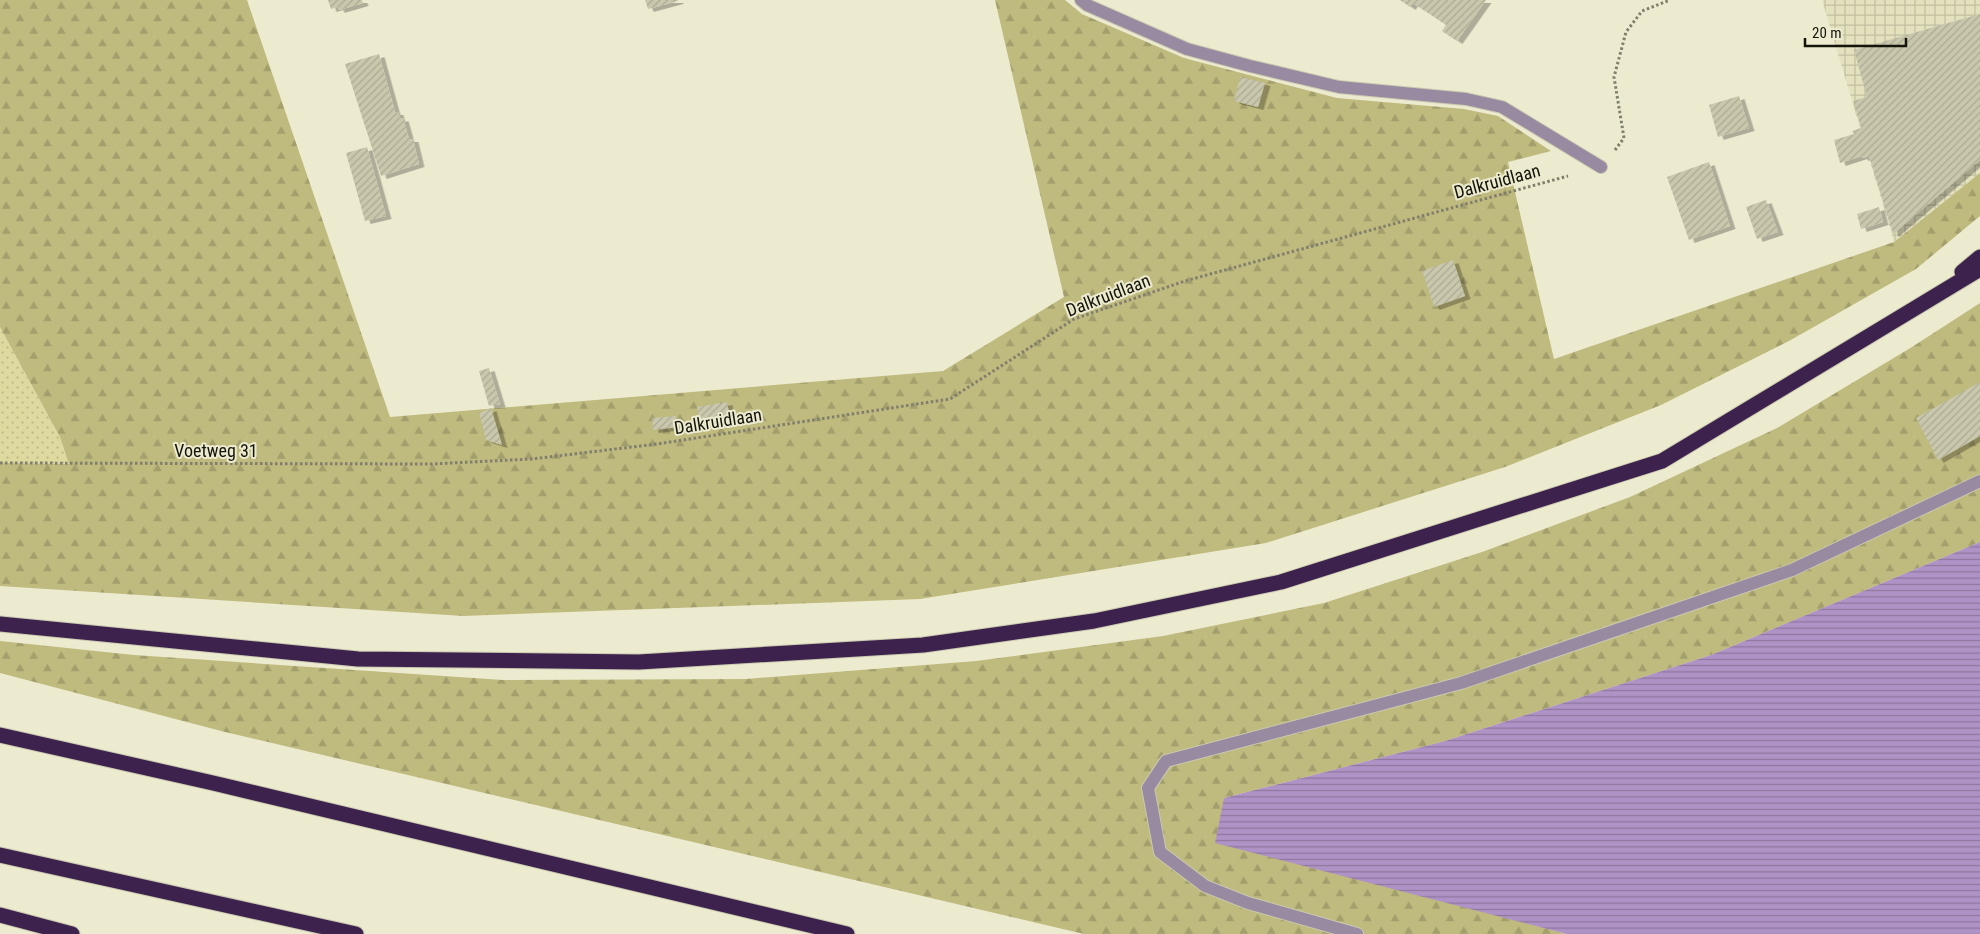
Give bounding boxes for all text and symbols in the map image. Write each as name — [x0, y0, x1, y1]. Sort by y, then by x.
scale bar — [1805, 15, 1906, 47]
text: 20 m — [1812, 24, 1842, 42]
street label: Dalkruidlaan — [1452, 159, 1542, 203]
street label: Dalkruidlaan — [1063, 269, 1153, 321]
street label: Dalkruidlaan — [673, 404, 763, 438]
street label: Voetweg 31 — [174, 440, 258, 461]

